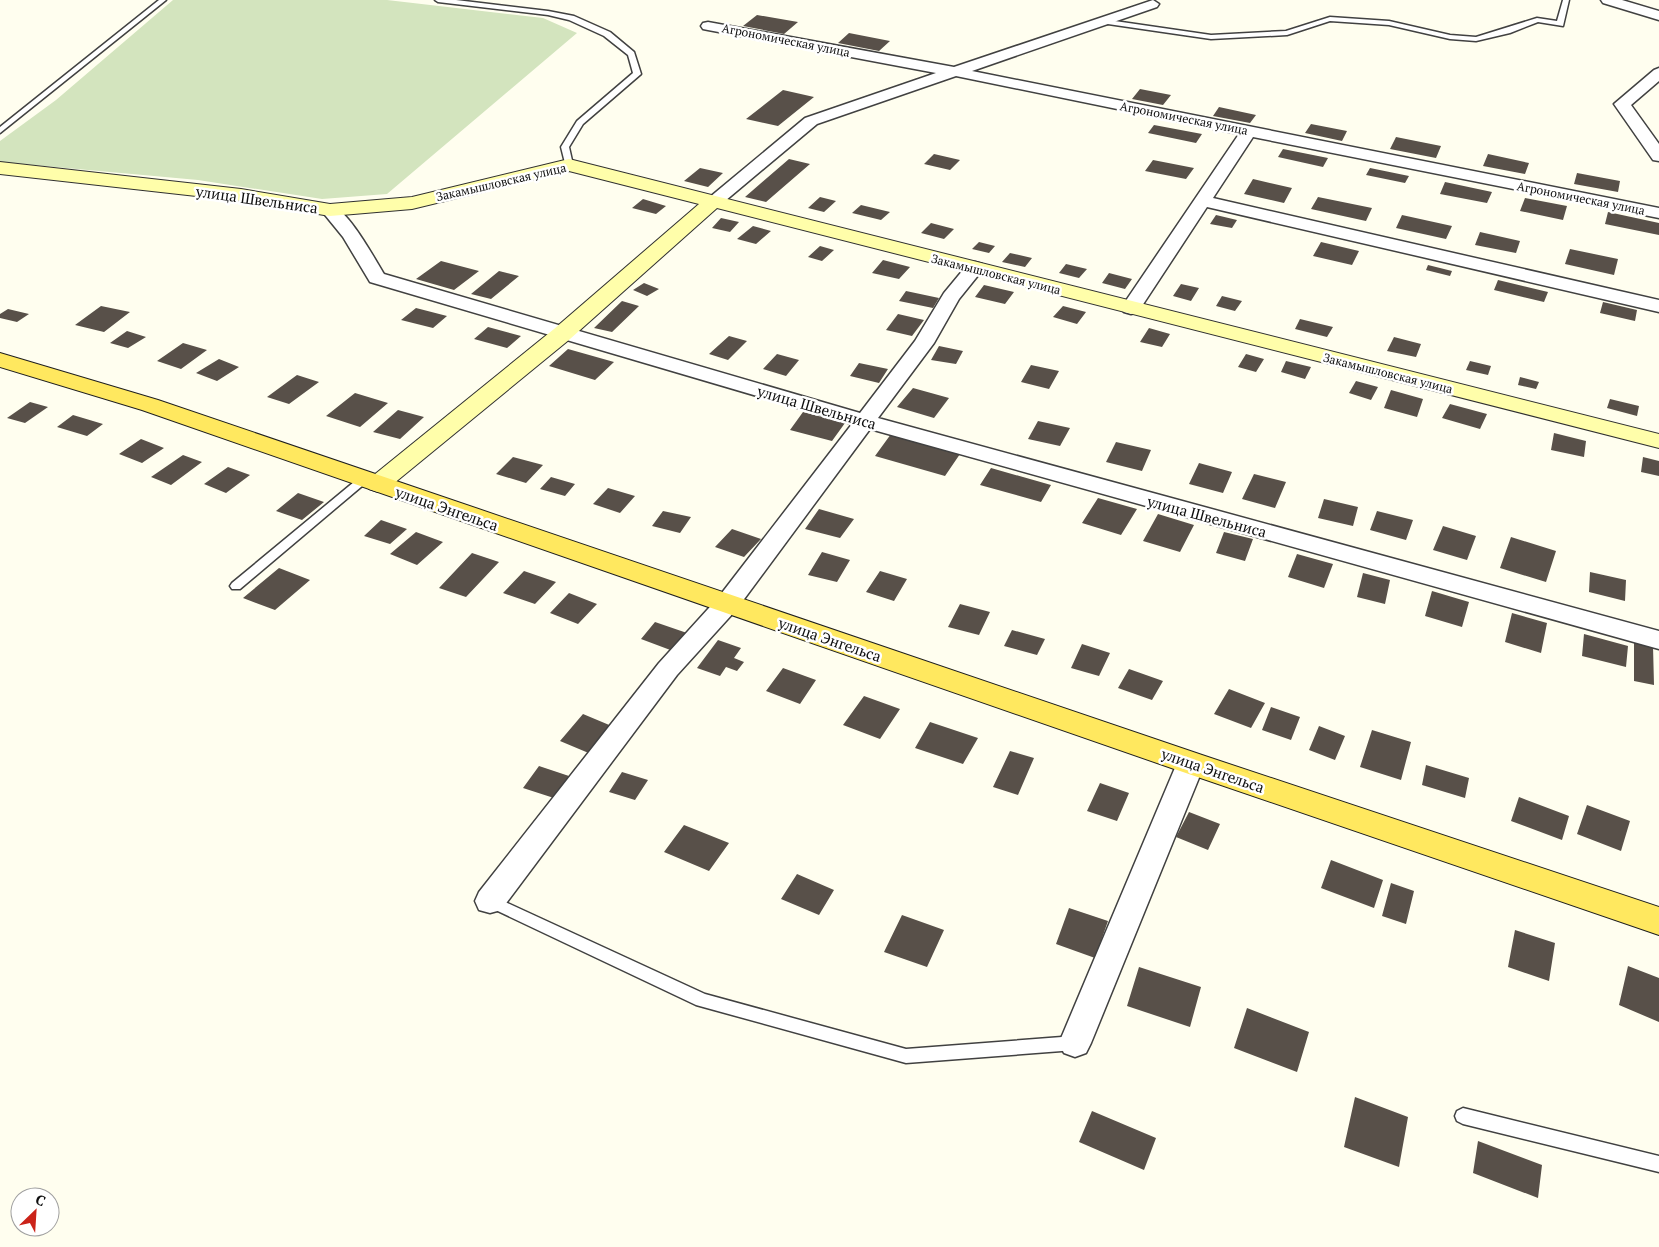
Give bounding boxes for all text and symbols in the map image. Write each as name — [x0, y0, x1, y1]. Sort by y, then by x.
street label: Агрономическая улица — [721, 20, 851, 60]
street label: Агрономическая улица — [1119, 98, 1249, 138]
street label: Закамышловская улица — [435, 160, 567, 204]
street label: Агрономическая улица — [1516, 178, 1646, 218]
street label: улица Швельниса — [194, 180, 320, 218]
street label: Закамышловская улица — [930, 251, 1062, 297]
street label: Закамышловская улица — [1322, 350, 1454, 396]
street label: улица Швельниса — [754, 380, 879, 434]
street label: улица Энгельса — [392, 481, 501, 535]
street label: улица Швельниса — [1144, 490, 1269, 542]
street label: улица Энгельса — [775, 612, 884, 666]
street label: улица Энгельса — [1158, 743, 1267, 797]
north arrow — [10, 1187, 60, 1237]
text: С — [33, 1189, 49, 1210]

